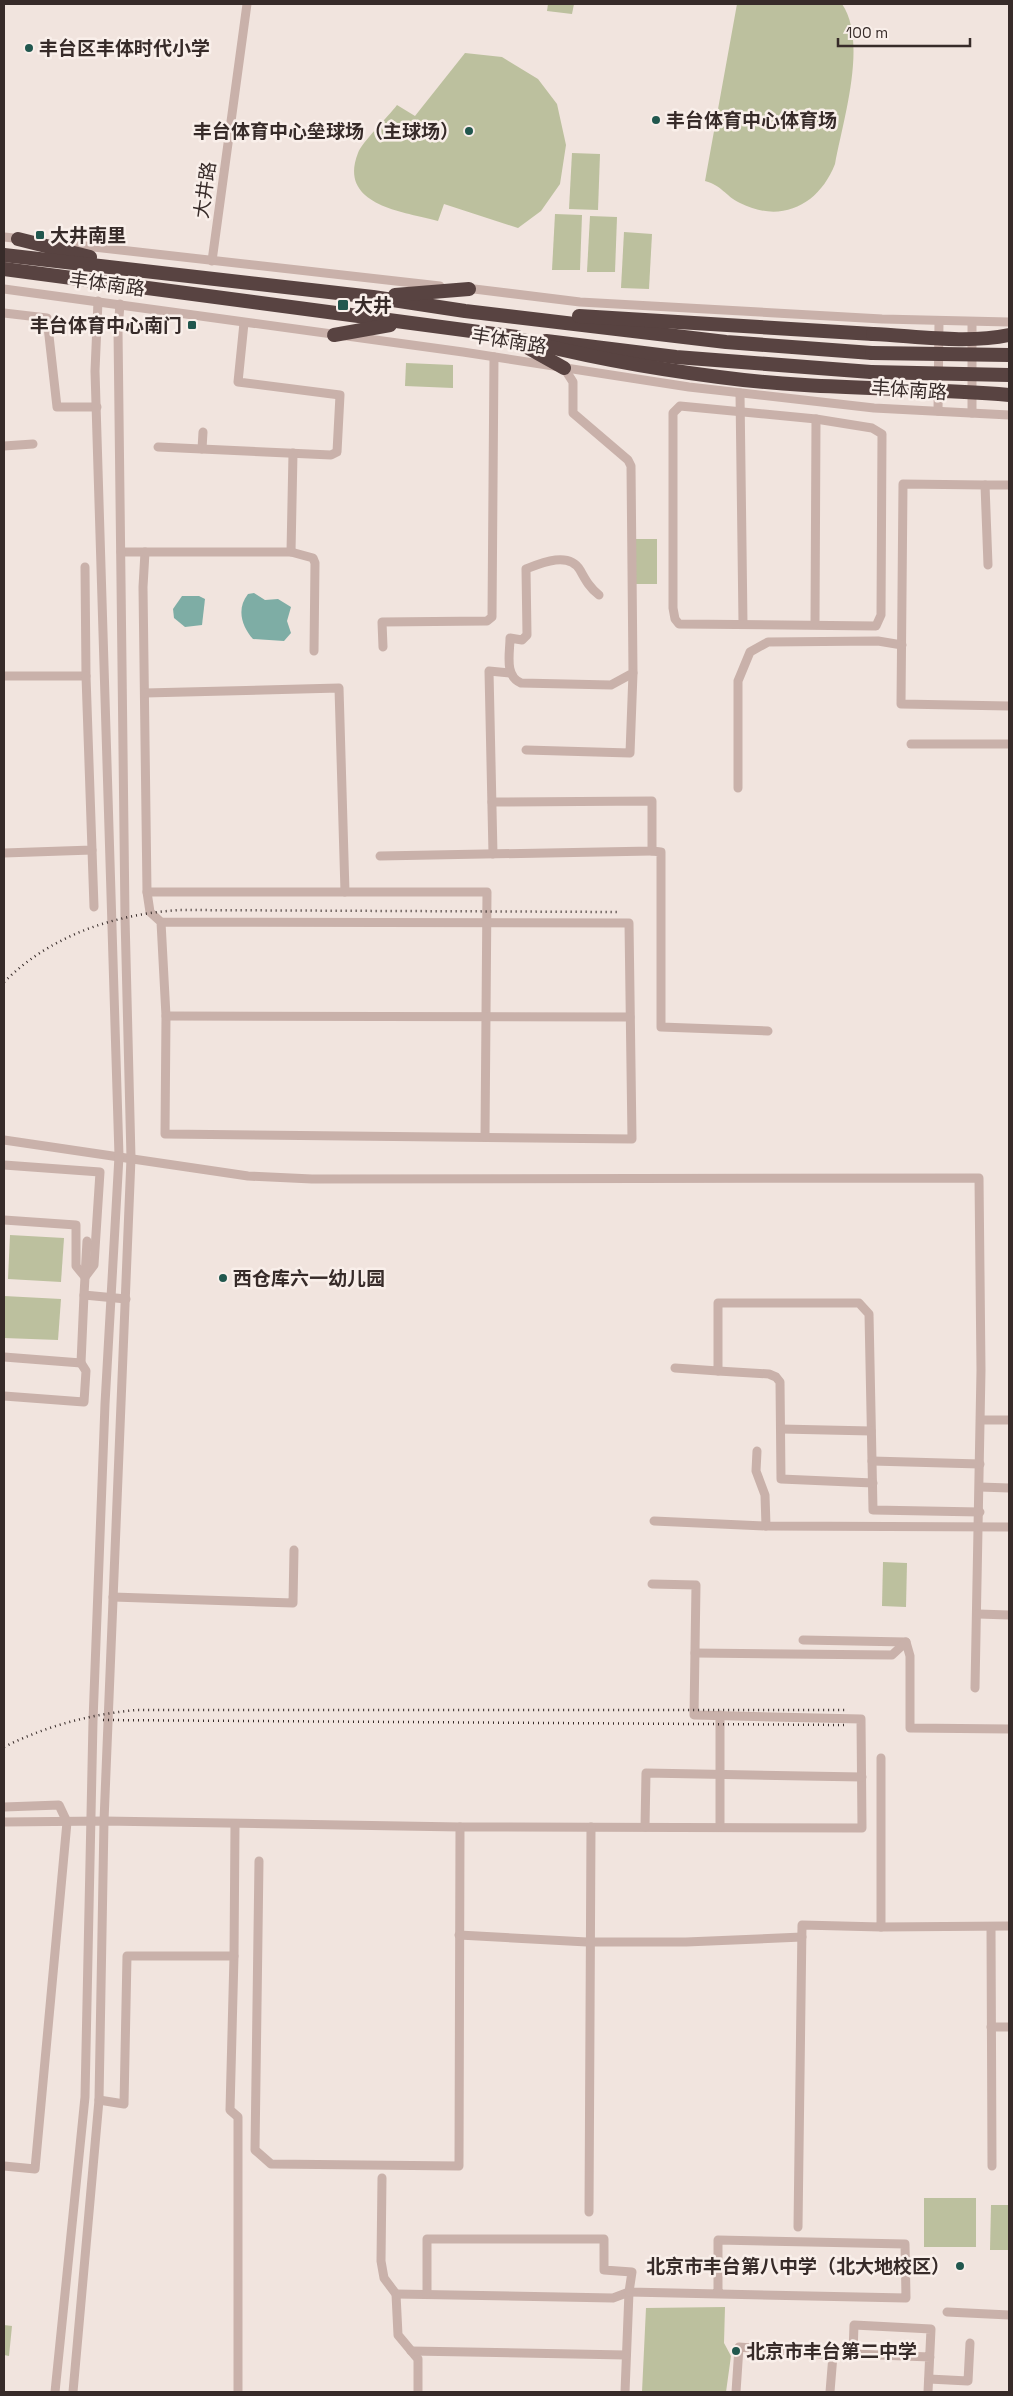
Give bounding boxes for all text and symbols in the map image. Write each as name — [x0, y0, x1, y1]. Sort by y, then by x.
scale bar — [838, 15, 970, 47]
text: 100 m — [846, 23, 888, 42]
place label: 丰台区丰体时代小学 — [39, 36, 210, 61]
marker: 丰台区丰体时代小学 — [23, 42, 35, 54]
place label: 丰台体育中心体育场 — [666, 108, 837, 133]
marker: 丰台体育中心体育场 — [650, 114, 662, 126]
place label: 丰台体育中心垒球场（主球场） — [193, 119, 459, 144]
marker: 丰台体育中心垒球场（主球场） — [463, 125, 475, 137]
street label: 大井路 — [189, 160, 221, 220]
place label: 大井南里 — [50, 223, 126, 248]
marker: 大井南里 — [34, 229, 46, 241]
street label: 丰体南路 — [68, 266, 146, 302]
place label: 大井 — [354, 293, 392, 318]
marker: 大井 — [336, 298, 350, 312]
place label: 丰台体育中心南门 — [30, 313, 182, 338]
marker: 丰台体育中心南门 — [186, 319, 198, 331]
street label: 丰体南路 — [470, 323, 548, 359]
street label: 丰体南路 — [870, 375, 948, 405]
place label: 西仓库六一幼儿园 — [233, 1266, 385, 1291]
marker: 西仓库六一幼儿园 — [217, 1272, 229, 1284]
place label: 北京市丰台第八中学（北大地校区） — [646, 2254, 950, 2279]
marker: 北京市丰台第八中学（北大地校区） — [954, 2260, 966, 2272]
place label: 北京市丰台第二中学 — [746, 2339, 917, 2364]
marker: 北京市丰台第二中学 — [730, 2345, 742, 2357]

